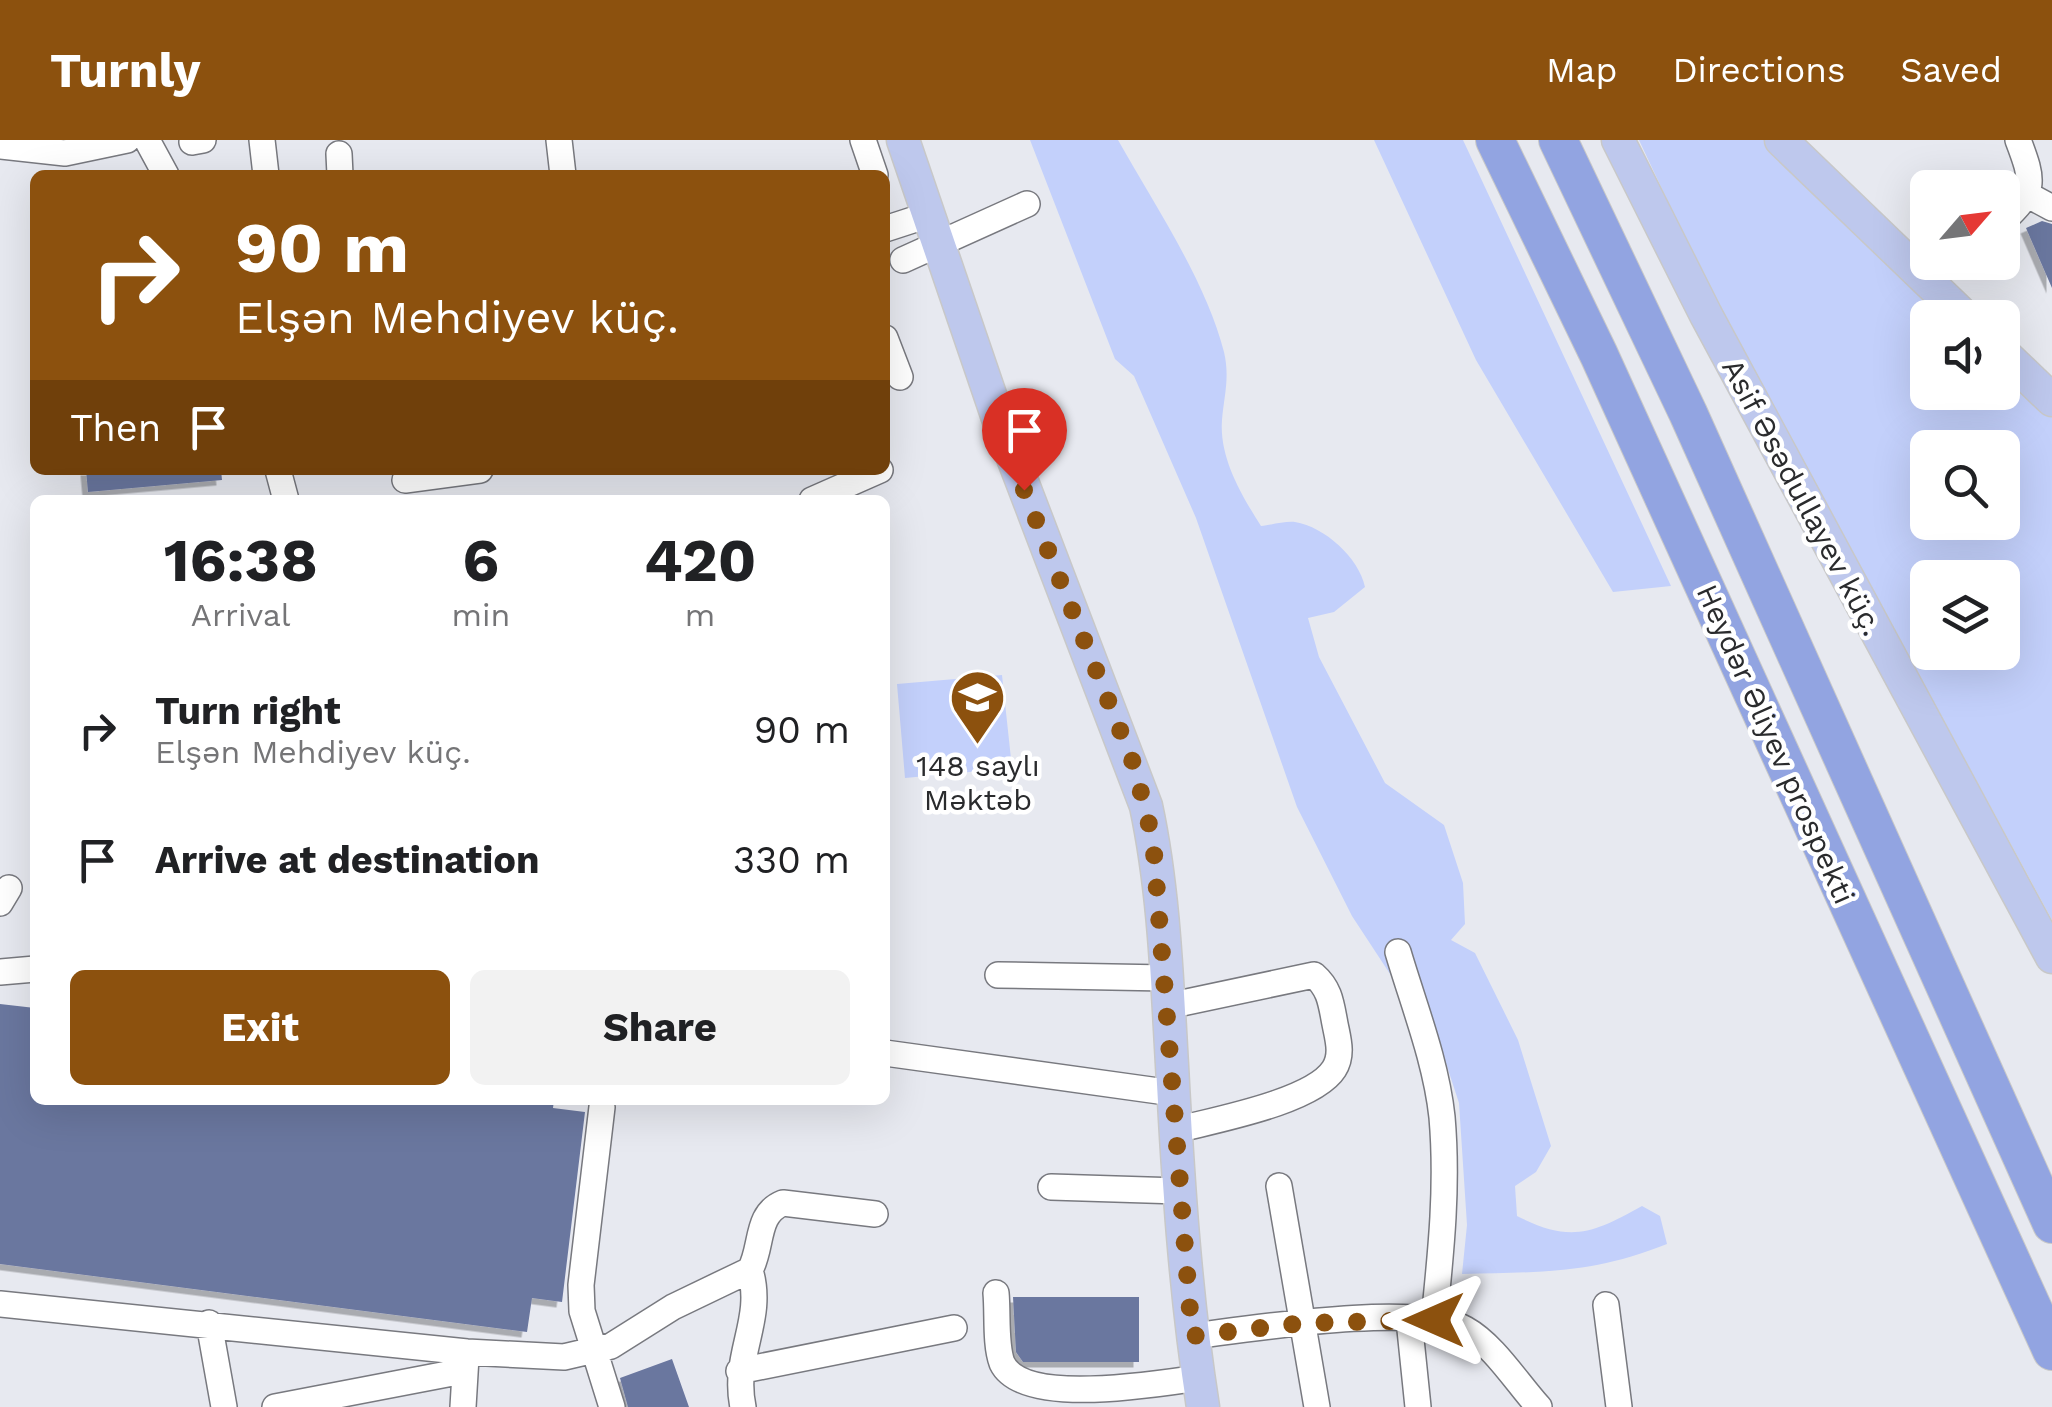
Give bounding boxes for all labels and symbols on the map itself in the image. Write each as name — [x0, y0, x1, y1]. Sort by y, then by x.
north arrow — [1910, 170, 2020, 280]
street label: Asif Əsədullayev küç. — [1715, 353, 1891, 641]
pin — [982, 388, 1067, 491]
street label: Heydər Əliyev prospekti — [1690, 579, 1862, 909]
school or university icon: 148 saylı Məktəb — [948, 667, 1008, 746]
place label: 148 saylı Məktəb — [916, 748, 1040, 817]
position arrow — [1382, 1268, 1486, 1372]

